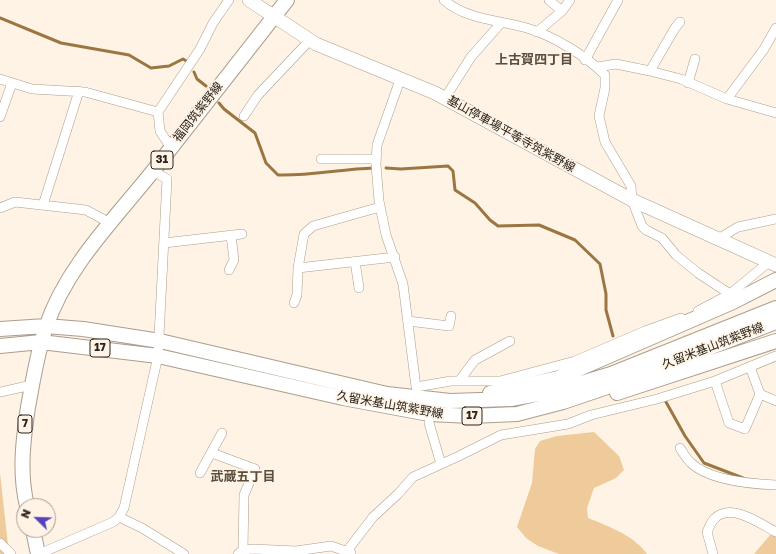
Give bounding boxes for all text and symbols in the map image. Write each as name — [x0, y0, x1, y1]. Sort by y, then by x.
district label: 上古賀四丁目 — [495, 52, 573, 68]
street label: 福岡筑紫野線 — [170, 79, 226, 145]
street label: 基山停車場平等寺筑紫野線 — [445, 93, 577, 175]
road number: 31 — [151, 151, 173, 169]
street label: 久留米基山筑紫野線 — [660, 320, 766, 372]
road number: 17 — [90, 339, 110, 357]
street label: 久留米基山筑紫野線 — [336, 389, 444, 421]
road number: 17 — [462, 407, 482, 425]
road number: 7 — [18, 415, 32, 433]
district label: 武蔵五丁目 — [211, 469, 275, 485]
north arrow — [16, 498, 56, 538]
text: N — [18, 507, 33, 520]

